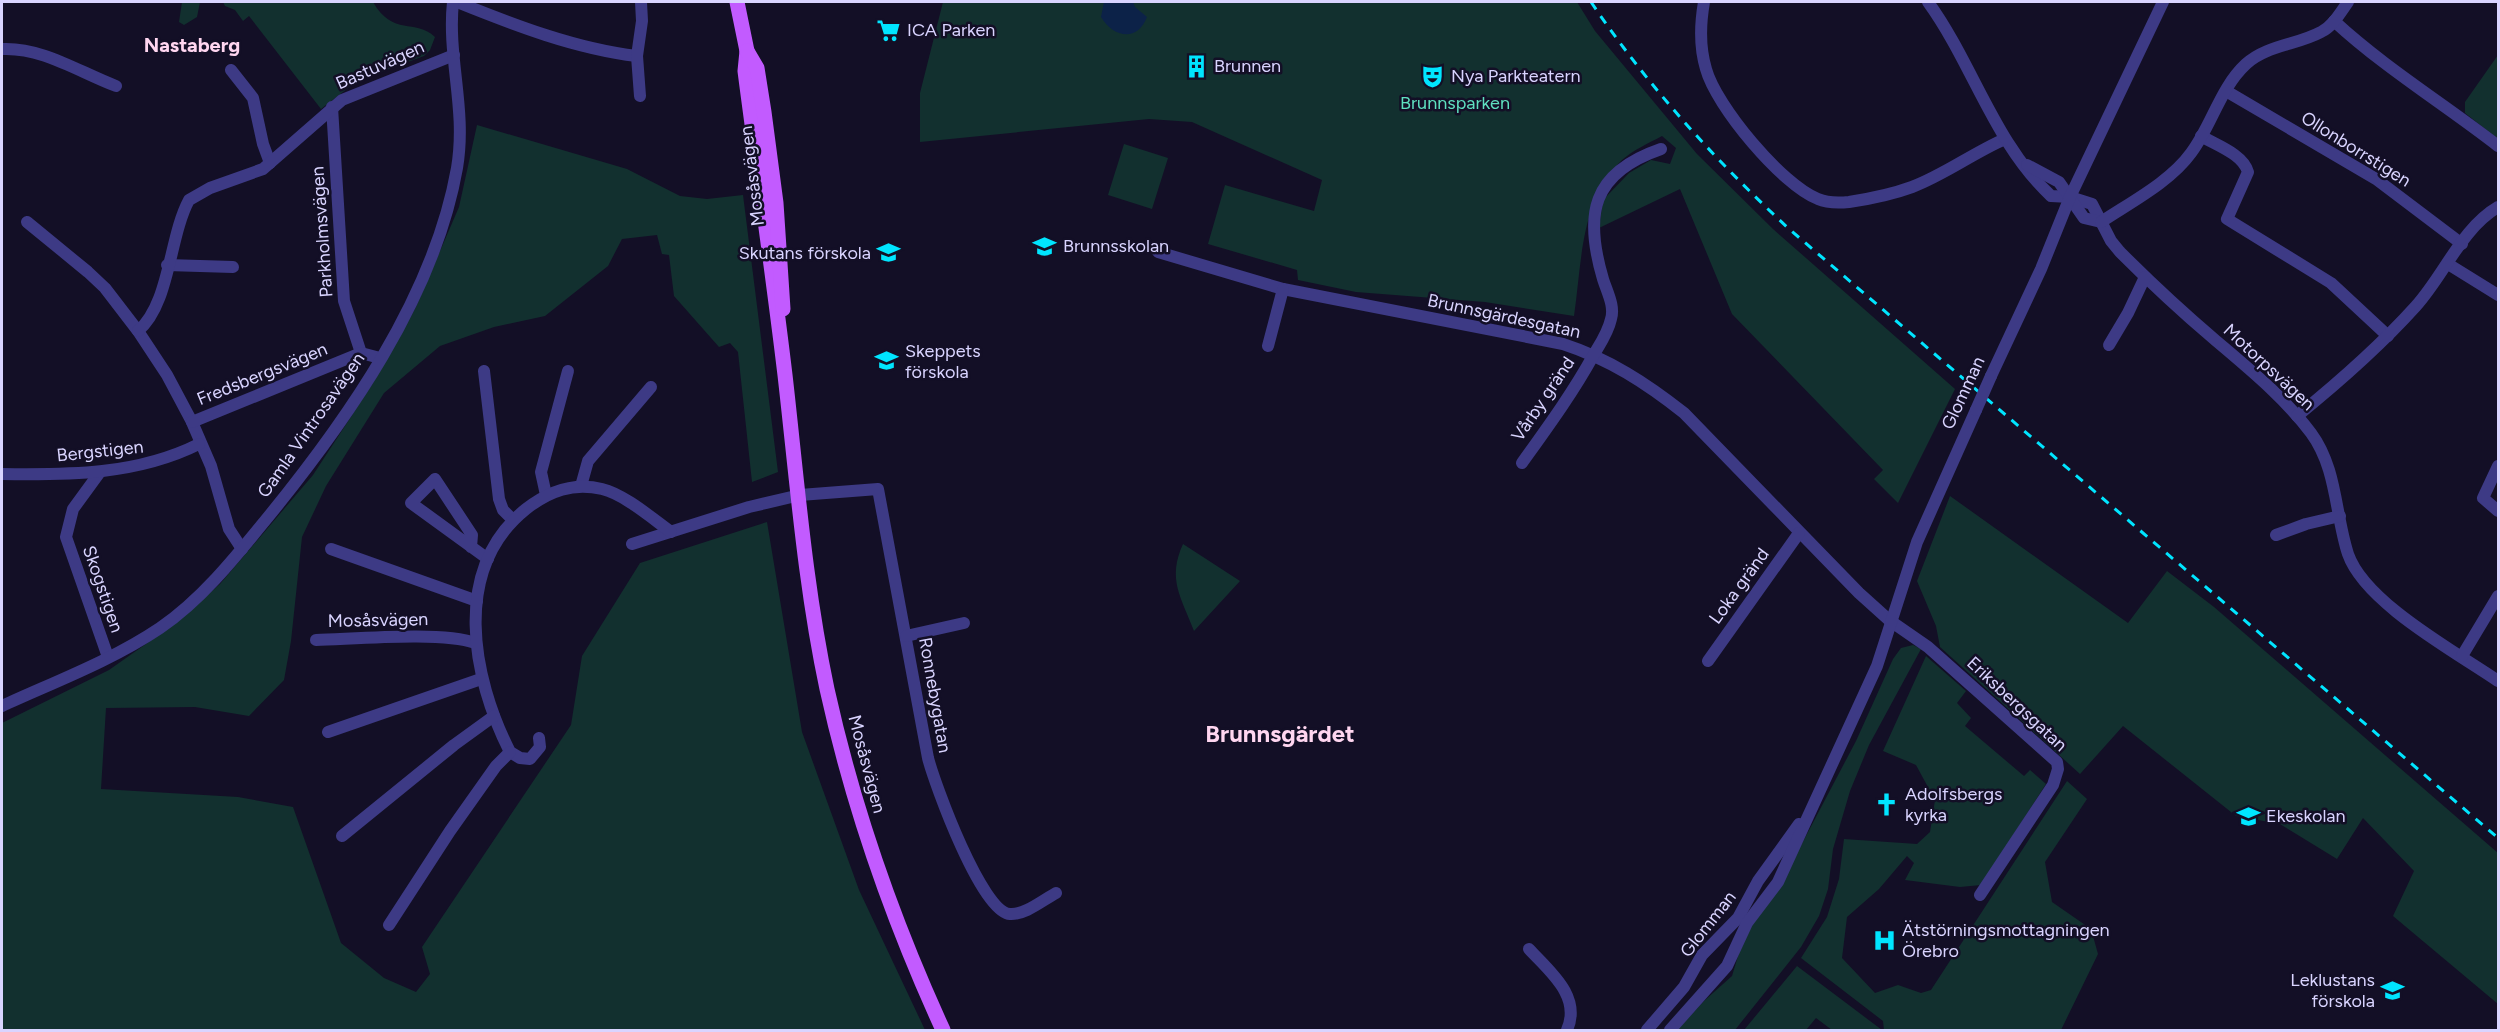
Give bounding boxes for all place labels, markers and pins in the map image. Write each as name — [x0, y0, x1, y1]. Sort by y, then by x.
supermarket icon: ICA Parken — [876, 17, 902, 43]
place label: ICA Parken — [907, 19, 995, 41]
building icon: Brunnen — [1183, 53, 1209, 79]
place label: Brunnen — [1214, 55, 1281, 77]
theatre icon: Nya Parkteatern — [1420, 63, 1446, 89]
place label: Nya Parkteatern — [1451, 65, 1581, 87]
school or university icon: Brunnsskolan — [1032, 233, 1058, 259]
place label: Brunnsskolan — [1063, 235, 1169, 257]
school or university icon: Skutans förskola — [876, 240, 902, 266]
place label: Skutans förskola — [739, 242, 871, 264]
place label: Skeppets förskola — [905, 340, 981, 383]
school or university icon: Skeppets förskola — [874, 348, 900, 374]
place label: Adolfsbergs kyrka — [1905, 783, 2002, 826]
church icon: Adolfsbergs kyrka — [1874, 791, 1900, 817]
school or university icon: Ekeskolan — [2235, 803, 2261, 829]
place label: Ekeskolan — [2266, 805, 2346, 827]
place label: Ätstörningsmottagningen Örebro — [1902, 919, 2110, 962]
hospital icon: Ätstörningsmottagningen Örebro — [1871, 927, 1897, 953]
place label: Leklustans förskola — [2290, 969, 2375, 1012]
school or university icon: Leklustans förskola — [2380, 977, 2406, 1003]

